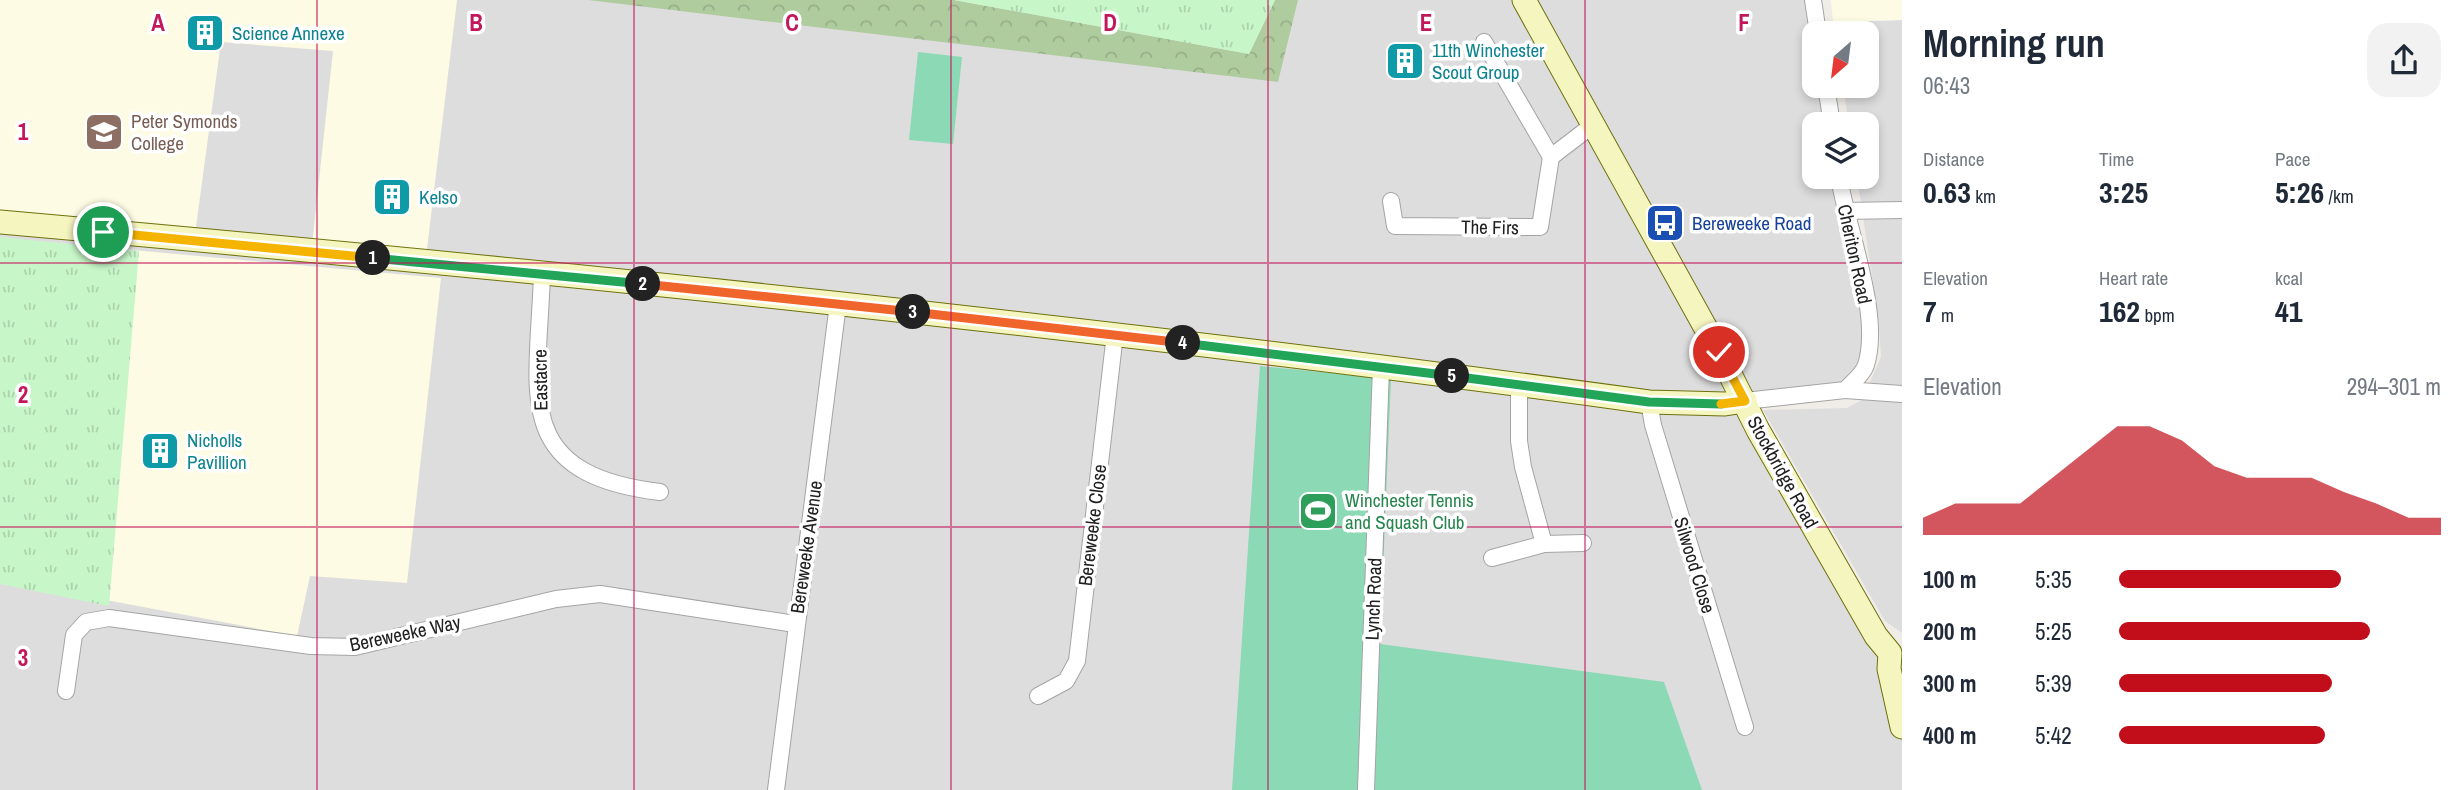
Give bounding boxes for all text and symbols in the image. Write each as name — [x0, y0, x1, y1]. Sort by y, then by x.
text: A — [151, 7, 165, 38]
text: B — [469, 7, 483, 38]
text: C — [785, 7, 799, 38]
text: D — [1103, 7, 1117, 38]
text: E — [1420, 7, 1432, 38]
text: F — [1738, 7, 1750, 38]
building icon: Science Annexe — [184, 12, 226, 54]
text: Morning run — [1923, 18, 2105, 69]
place label: Science Annexe — [232, 20, 345, 46]
north arrow — [1802, 21, 1880, 98]
map controls — [1802, 21, 1879, 189]
button: share — [2367, 23, 2441, 97]
place label: 11th Winchester Scout Group — [1432, 37, 1545, 85]
building icon: 11th Winchester Scout Group — [1384, 40, 1426, 82]
text: 06:43 — [1923, 70, 1970, 101]
place label: Peter Symonds College — [131, 108, 238, 156]
school or university icon: Peter Symonds College — [83, 111, 125, 153]
button: layers — [1802, 112, 1879, 189]
text: 1 — [18, 116, 29, 147]
text: Distance — [1923, 146, 1984, 172]
text: Time — [2099, 146, 2134, 172]
text: Pace — [2275, 146, 2311, 172]
text: 0.63 — [1923, 172, 1971, 212]
text: 3:25 — [2099, 172, 2148, 212]
text: 5:26 — [2275, 172, 2324, 212]
building icon: Kelso — [371, 176, 413, 218]
text: km — [1971, 183, 1996, 209]
text: /km — [2324, 183, 2354, 209]
place label: Kelso — [419, 184, 458, 210]
pin — [73, 202, 133, 262]
bus stop icon: Bereweeke Road — [1644, 202, 1686, 244]
street label: Cheriton Road — [1832, 202, 1878, 306]
place label: Bereweeke Road — [1692, 210, 1812, 236]
icon: arrive — [84, 213, 122, 251]
street label: The Firs — [1461, 213, 1519, 241]
pin: 1 — [356, 240, 390, 276]
text: 1 — [368, 244, 377, 270]
text: Elevation — [1923, 265, 1988, 291]
text: Heart rate — [2099, 265, 2168, 291]
text: kcal — [2275, 265, 2303, 291]
pin: 2 — [626, 266, 660, 302]
text: 2 — [638, 270, 647, 296]
text: 7 — [1923, 291, 1937, 331]
text: 162 — [2099, 291, 2140, 331]
text: 41 — [2275, 291, 2302, 331]
pin: 3 — [895, 294, 930, 330]
text: 3 — [908, 298, 917, 324]
text: m — [1937, 302, 1954, 328]
text: bpm — [2140, 302, 2175, 328]
pin — [1689, 322, 1749, 382]
pin: 4 — [1166, 326, 1200, 360]
text: 4 — [1178, 329, 1187, 355]
icon: check — [1700, 333, 1738, 371]
street label: Eastacre — [526, 349, 554, 411]
pin: 5 — [1434, 358, 1470, 394]
text: 5 — [1447, 362, 1456, 388]
text: Elevation — [1923, 371, 2002, 402]
text: 294–301 m — [2347, 371, 2441, 402]
text: 2 — [18, 379, 28, 410]
street label: Stockbridge Road — [1741, 411, 1825, 533]
place label: Nicholls Pavillion — [187, 427, 247, 475]
building icon: Nicholls Pavillion — [139, 430, 181, 472]
street label: Bereweeke Close — [1072, 463, 1112, 587]
street label: Bereweeke Avenue — [784, 479, 828, 615]
place label: Winchester Tennis and Squash Club — [1345, 487, 1474, 535]
sports icon: Winchester Tennis and Squash Club — [1297, 490, 1339, 532]
street label: Silwood Close — [1668, 514, 1722, 616]
street label: Lynch Road — [1359, 557, 1387, 641]
text: 100 m — [1923, 564, 1976, 595]
text: 5:35 — [2035, 564, 2072, 595]
street label: Bereweeke Way — [347, 609, 463, 657]
text: 200 m — [1923, 616, 1976, 647]
text: 5:25 — [2035, 616, 2072, 647]
text: 3 — [18, 642, 28, 673]
text: 300 m — [1923, 668, 1976, 699]
text: 5:39 — [2035, 668, 2072, 699]
text: 400 m — [1923, 720, 1976, 751]
text: 5:42 — [2035, 720, 2072, 751]

